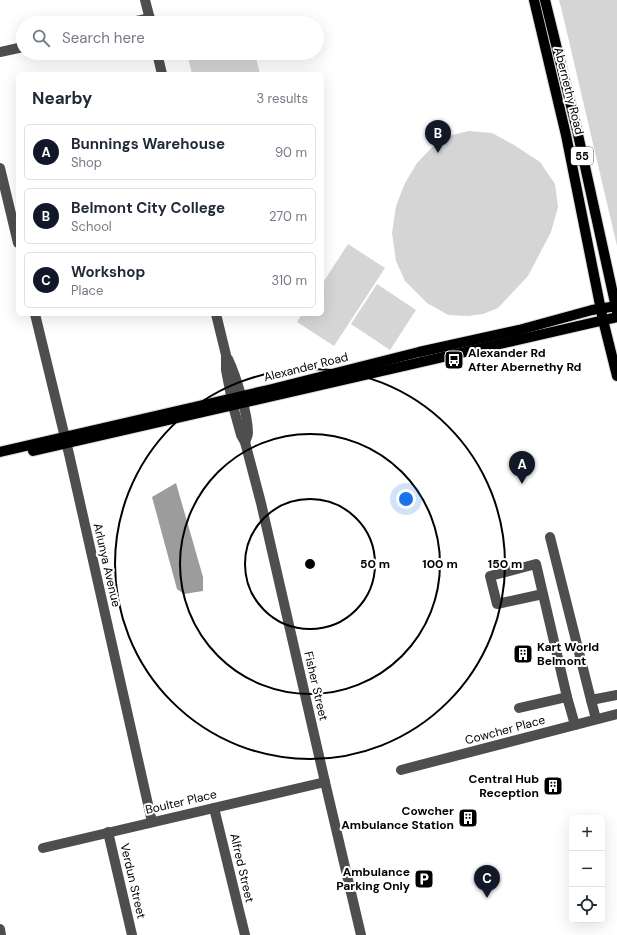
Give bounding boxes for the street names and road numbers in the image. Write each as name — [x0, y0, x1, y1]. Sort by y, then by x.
street label: Abernethy Road — [550, 46, 588, 136]
road number: 55 — [571, 147, 593, 165]
street label: Alexander Road — [262, 349, 350, 385]
street label: Arlunya Avenue — [90, 522, 124, 609]
street label: Fisher Street — [300, 650, 332, 723]
street label: Cowcher Place — [463, 712, 547, 748]
street label: Boulter Place — [144, 786, 218, 818]
street label: Alfred Street — [226, 832, 258, 904]
street label: Verdun Street — [117, 842, 149, 920]

